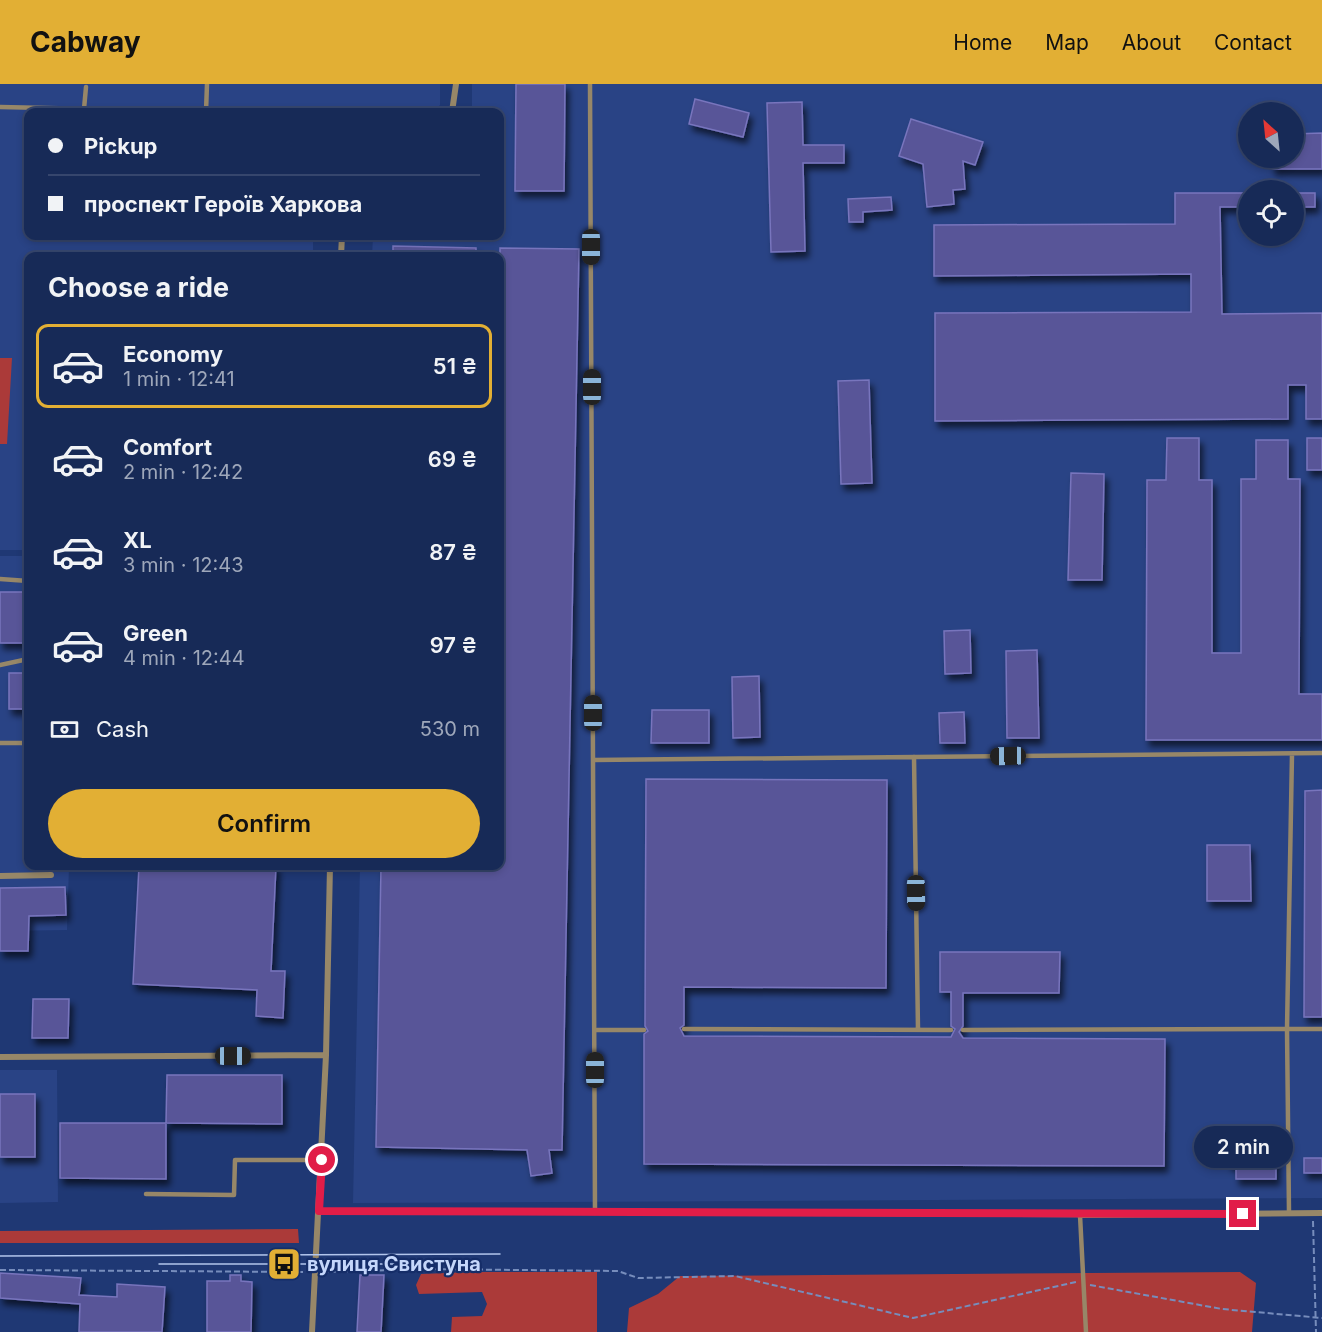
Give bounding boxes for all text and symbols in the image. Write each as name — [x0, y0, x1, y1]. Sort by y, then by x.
text: Cabway — [30, 25, 141, 59]
text: Home — [953, 30, 1012, 55]
text: Map — [1045, 30, 1089, 55]
text: About — [1122, 30, 1181, 55]
text: Contact — [1214, 30, 1292, 55]
north arrow — [1238, 102, 1304, 168]
map controls — [1238, 102, 1304, 246]
text: Pickup — [84, 133, 158, 159]
button: locate — [1238, 180, 1304, 246]
text: проспект Героїв Харкова — [84, 191, 362, 217]
car — [582, 229, 600, 265]
text: Choose a ride — [48, 271, 229, 304]
icon: car — [51, 339, 105, 393]
text: Economy — [123, 341, 223, 367]
text: 51 ₴ — [433, 353, 477, 379]
text: 1 min · 12:41 — [123, 367, 235, 391]
car — [583, 369, 601, 405]
icon: car — [51, 432, 105, 486]
text: Comfort — [123, 434, 212, 460]
text: 69 ₴ — [428, 446, 477, 472]
text: 2 min · 12:42 — [123, 460, 243, 484]
icon: car — [51, 525, 105, 579]
text: XL — [123, 527, 152, 553]
text: 87 ₴ — [429, 539, 477, 565]
text: 3 min · 12:43 — [123, 553, 244, 577]
icon: car — [51, 618, 105, 672]
text: Green — [123, 620, 188, 646]
text: 97 ₴ — [430, 632, 477, 658]
text: 4 min · 12:44 — [123, 646, 245, 670]
car — [584, 695, 602, 731]
icon: cash — [48, 713, 81, 746]
text: Cash — [96, 716, 149, 742]
text: 530 m — [420, 717, 480, 741]
car — [990, 747, 1026, 765]
button: Confirm — [48, 789, 480, 858]
car — [907, 875, 925, 911]
car — [215, 1047, 251, 1065]
car — [586, 1052, 604, 1088]
callout: 2 min — [1194, 1127, 1292, 1169]
text: 2 min — [1217, 1135, 1270, 1159]
route start — [308, 1146, 335, 1173]
route end — [1229, 1200, 1256, 1227]
bus stop icon: вулиця Свистуна — [266, 1246, 302, 1282]
place label: вулиця Свистуна — [307, 1252, 481, 1276]

